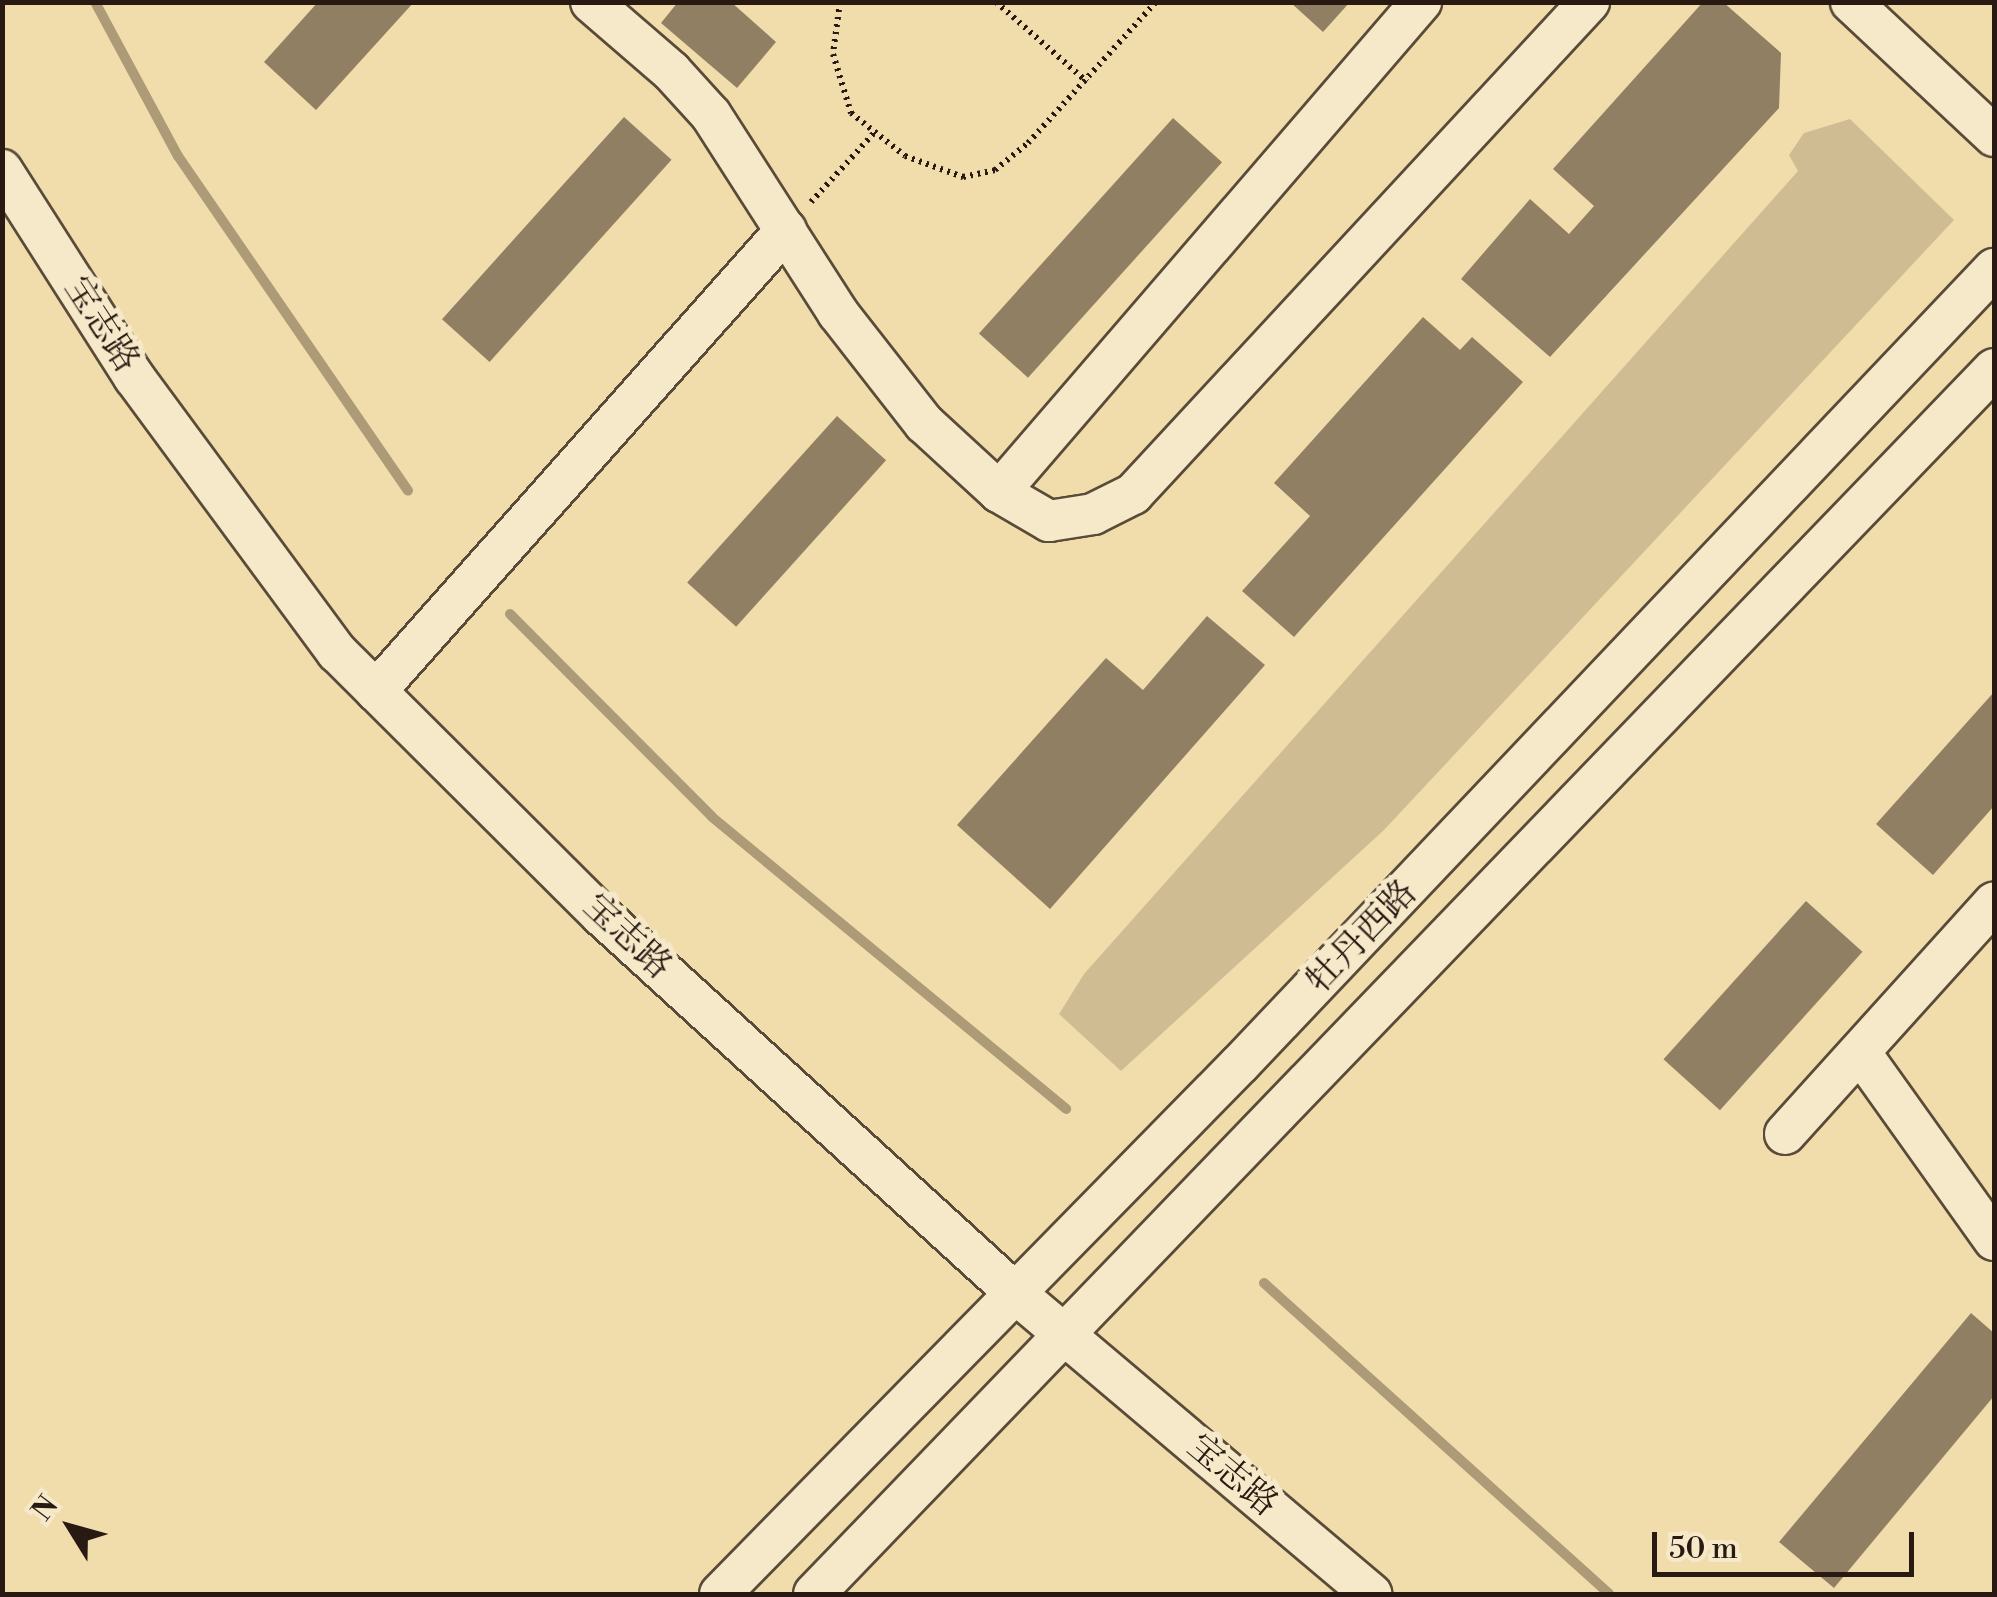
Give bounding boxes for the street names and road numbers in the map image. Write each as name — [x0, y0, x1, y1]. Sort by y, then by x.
street label: 宝志路 — [55, 270, 147, 380]
street label: 牡丹西路 — [1298, 872, 1426, 1002]
street label: 宝志路 — [574, 886, 680, 988]
street label: 宝志路 — [1178, 1426, 1286, 1526]

